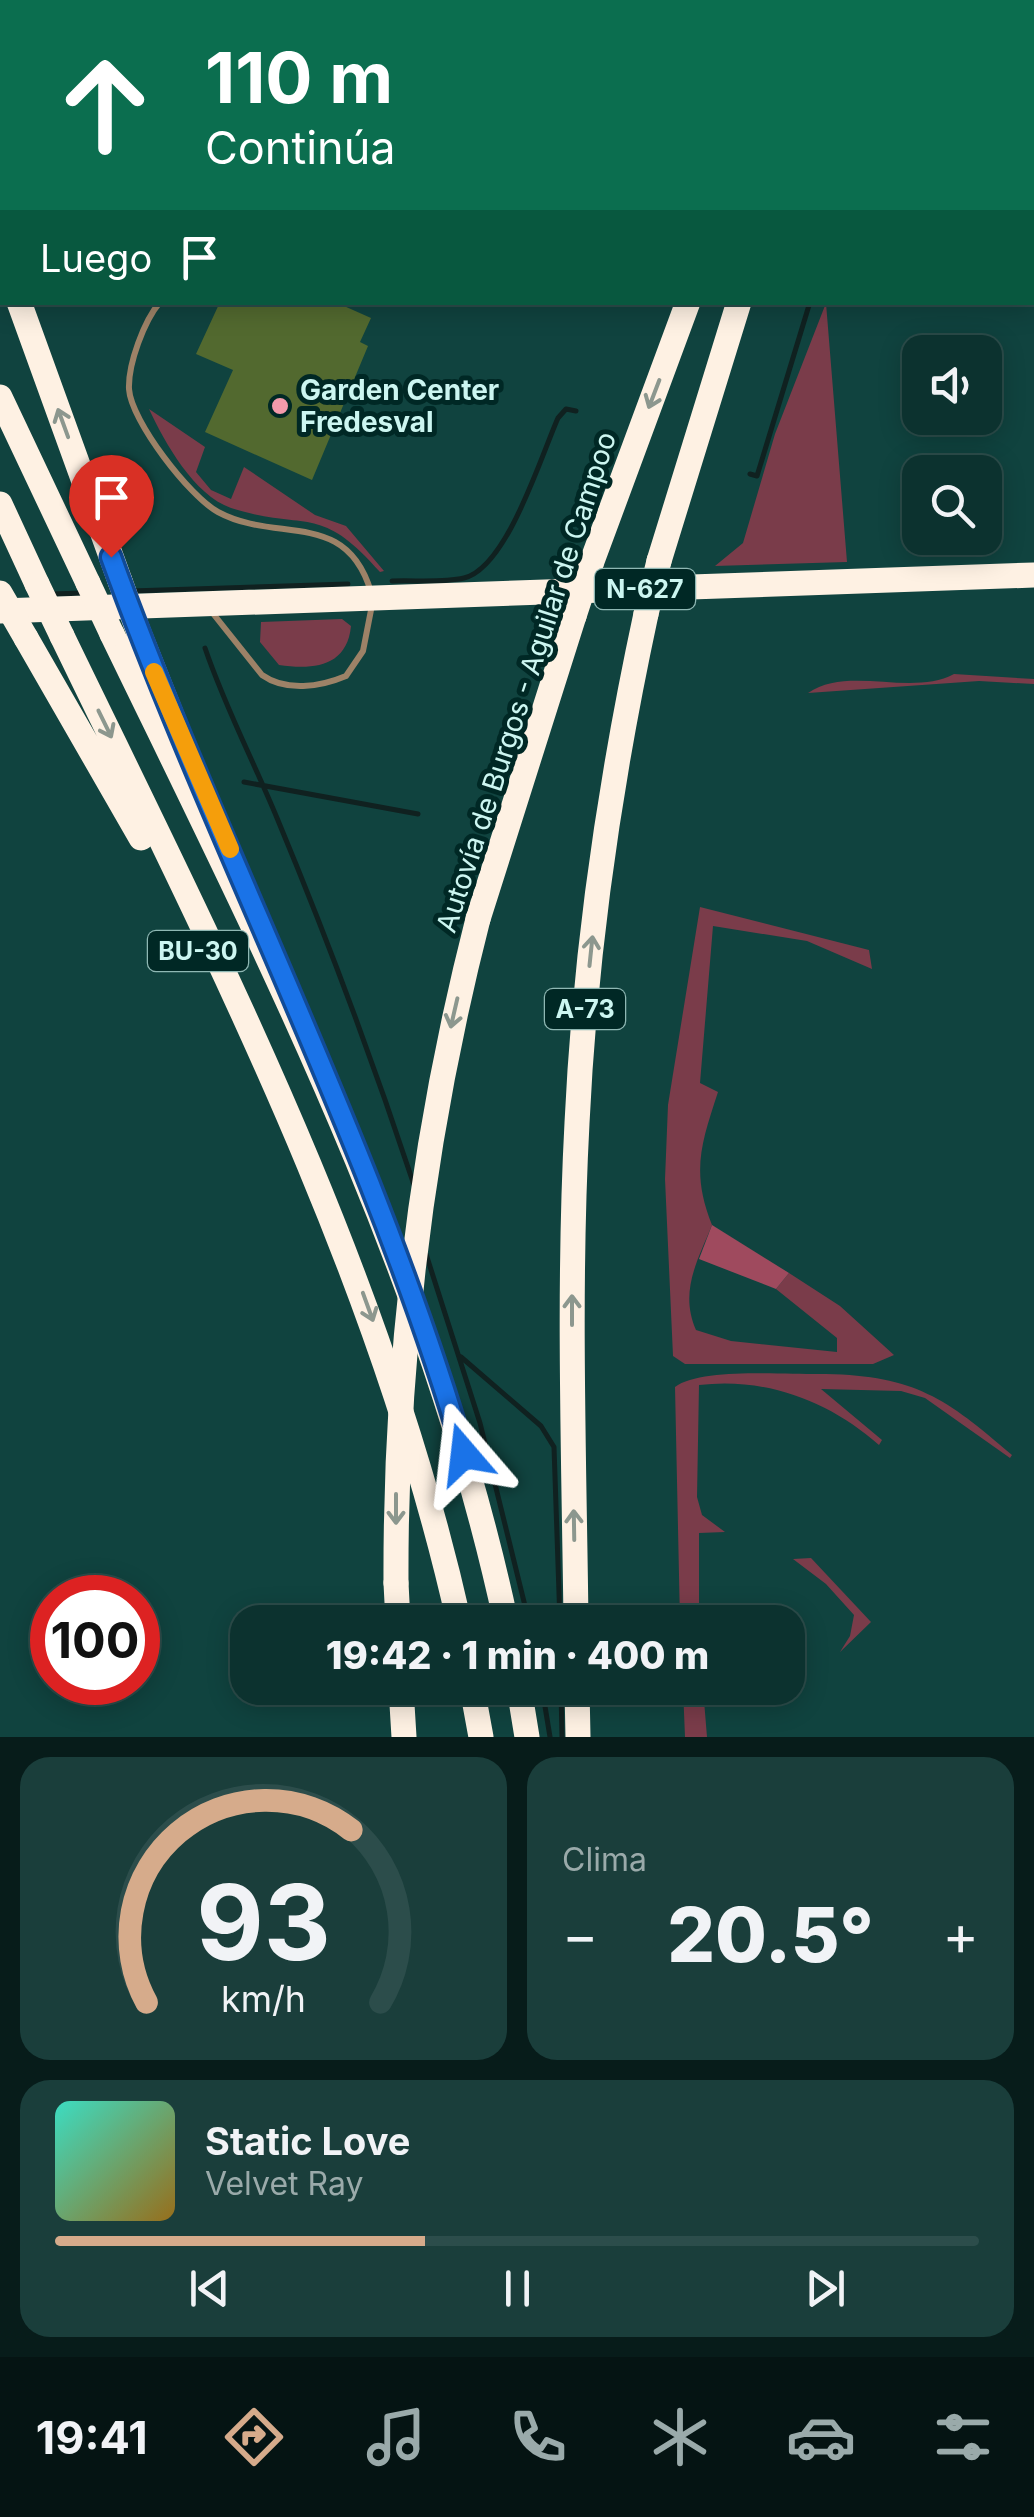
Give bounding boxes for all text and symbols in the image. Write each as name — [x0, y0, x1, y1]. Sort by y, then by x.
text: 110 m — [205, 35, 393, 120]
icon: ahead — [40, 40, 170, 170]
text: Continúa — [205, 120, 396, 175]
icon: arrive — [172, 230, 227, 285]
text: Luego — [40, 235, 152, 281]
map controls — [902, 335, 1002, 555]
button: sound — [902, 335, 1002, 435]
place label: Garden Center Fredesval — [300, 373, 499, 439]
one-way arrow — [644, 377, 662, 408]
marker: Garden Center Fredesval — [269, 395, 291, 417]
one-way arrow — [53, 409, 71, 440]
street label: Autovía de Burgos - Aguilar de Campoo — [429, 427, 623, 937]
pin — [69, 455, 154, 558]
button: search — [902, 455, 1002, 555]
icon: arrive — [84, 470, 139, 525]
road number: N-627 — [595, 569, 695, 609]
one-way arrow — [96, 708, 115, 738]
road number: BU-30 — [148, 931, 248, 971]
one-way arrow — [582, 936, 601, 968]
road number: A-73 — [545, 989, 625, 1029]
one-way arrow — [444, 997, 463, 1029]
one-way arrow — [360, 1291, 378, 1322]
one-way arrow — [562, 1295, 582, 1328]
position arrow — [412, 1402, 516, 1506]
one-way arrow — [386, 1492, 406, 1525]
one-way arrow — [565, 1510, 584, 1542]
speed limit sign: 100 — [30, 1575, 160, 1705]
text: 19:42 · 1 min · 400 m — [326, 1632, 709, 1678]
text: Clima — [562, 1840, 647, 1879]
text: 93 — [196, 1859, 331, 1985]
text: 20.5° — [667, 1889, 874, 1980]
text: − — [562, 1902, 598, 1968]
text: + — [943, 1902, 979, 1968]
text: km/h — [221, 1977, 306, 2021]
text: Static Love — [205, 2118, 410, 2164]
text: Velvet Ray — [205, 2164, 363, 2203]
icon: previous — [182, 2261, 237, 2316]
icon: pause — [490, 2261, 545, 2316]
icon: next — [798, 2261, 853, 2316]
icon: directions — [219, 2402, 289, 2472]
icon: music — [361, 2402, 431, 2472]
icon: phone — [503, 2402, 573, 2472]
icon: climate — [645, 2402, 715, 2472]
icon: car — [786, 2402, 856, 2472]
icon: filters — [928, 2402, 998, 2472]
text: 19:41 — [36, 2410, 148, 2465]

